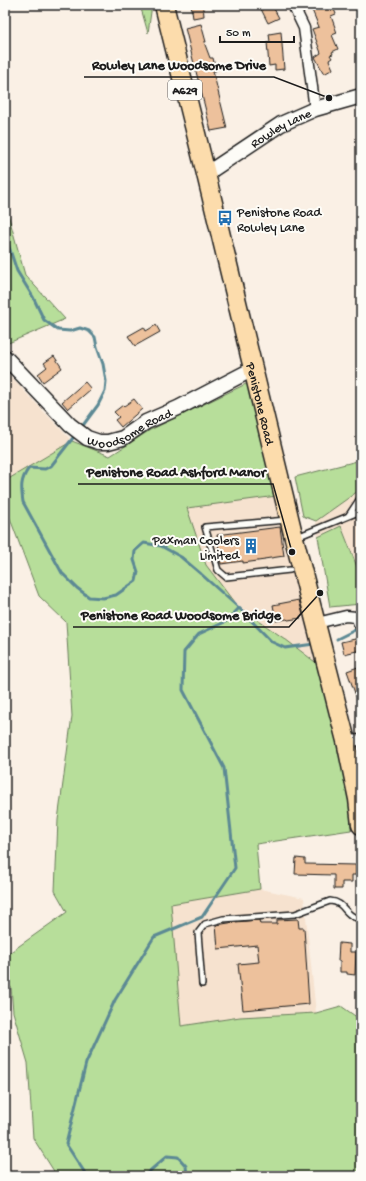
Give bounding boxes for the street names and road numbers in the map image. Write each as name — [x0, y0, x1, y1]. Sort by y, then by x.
road number: A629 — [168, 80, 202, 100]
street label: Rowley Lane — [248, 107, 314, 152]
street label: Penistone Road — [242, 360, 276, 448]
street label: Woodsome Road — [85, 406, 176, 452]

